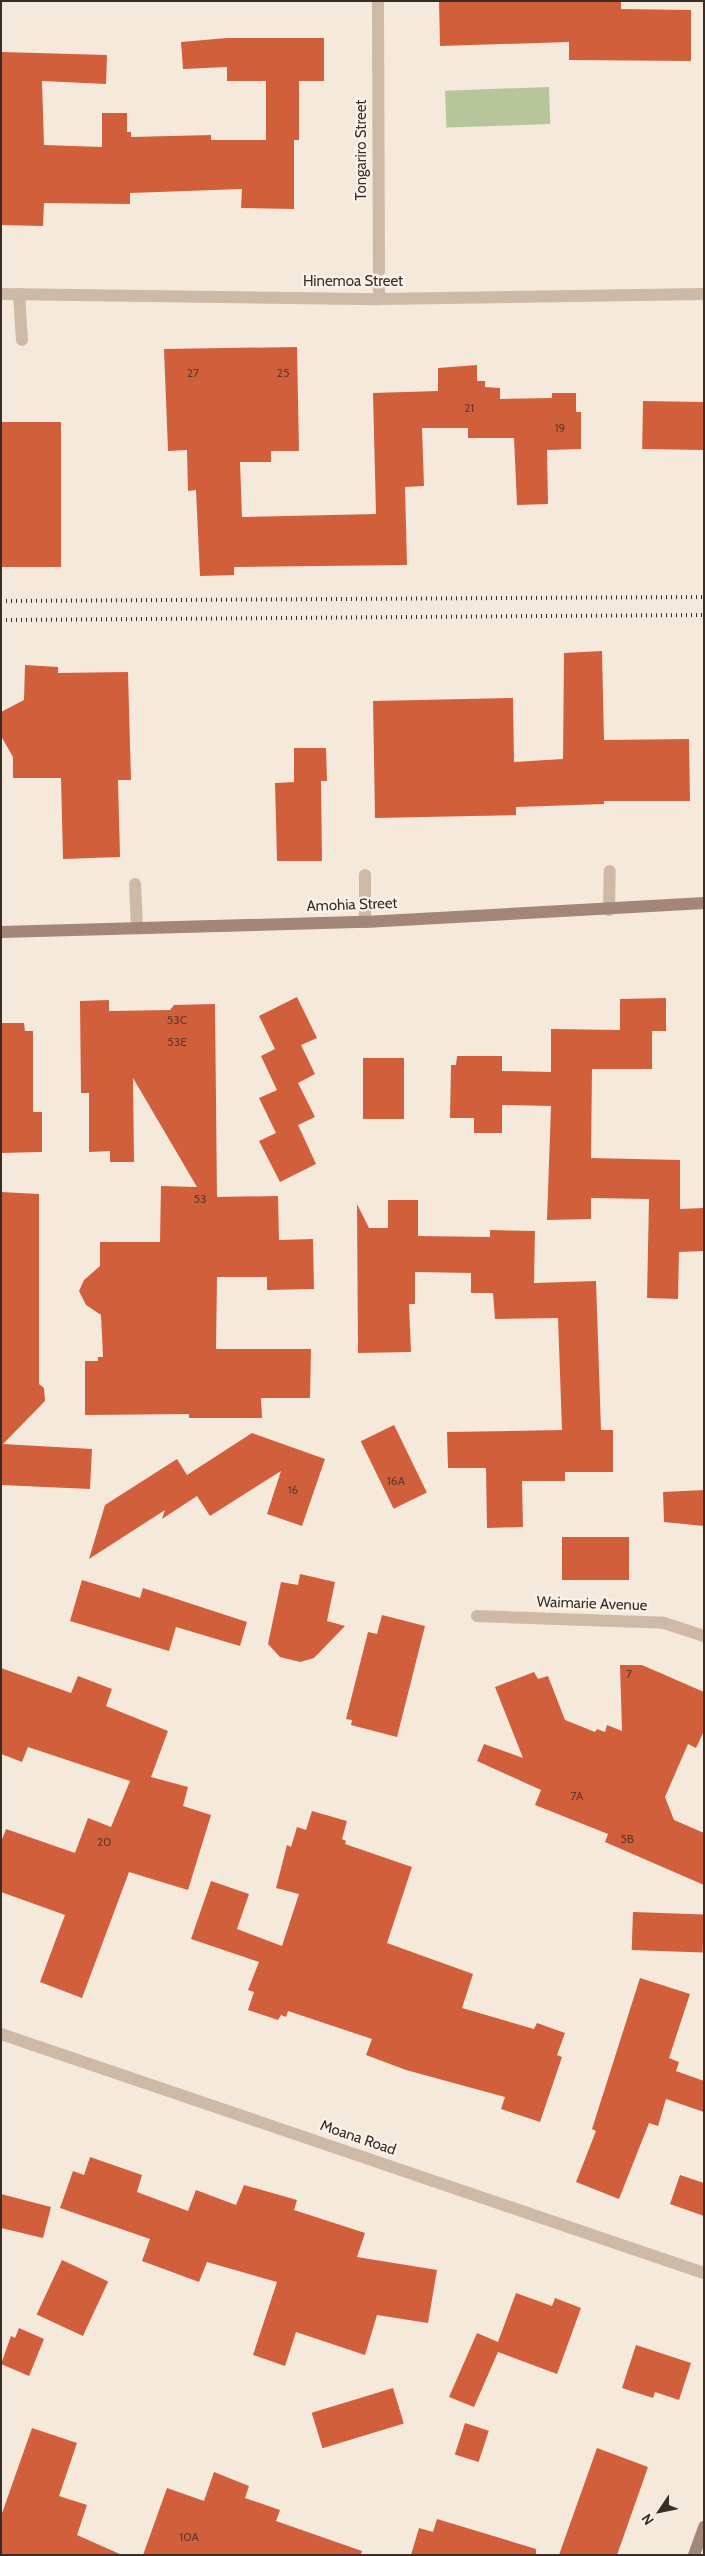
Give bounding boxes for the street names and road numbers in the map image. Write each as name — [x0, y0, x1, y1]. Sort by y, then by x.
street label: Tongariro Street — [353, 100, 371, 200]
street label: Hinemoa Street — [303, 273, 403, 291]
street label: Amohia Street — [306, 894, 398, 916]
street label: Waimarie Avenue — [536, 1593, 648, 1615]
street label: Moana Road — [318, 2117, 398, 2159]

